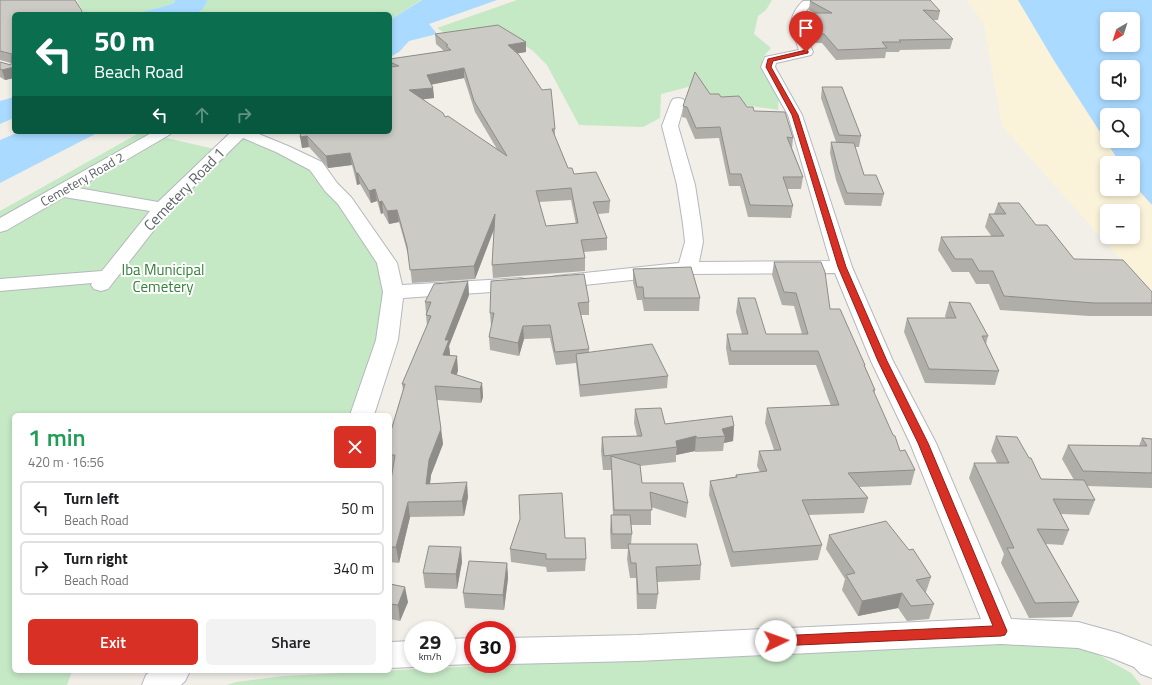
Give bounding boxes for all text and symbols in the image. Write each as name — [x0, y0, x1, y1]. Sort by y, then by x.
pin — [789, 11, 823, 52]
north arrow — [1100, 12, 1140, 52]
map controls — [1100, 12, 1140, 244]
icon: arrive — [795, 17, 817, 39]
text: 50 m — [94, 19, 155, 62]
icon: left — [28, 28, 80, 80]
text: Beach Road — [94, 58, 184, 85]
button: sound — [1100, 60, 1140, 100]
icon: left — [149, 104, 171, 126]
icon: ahead — [191, 104, 213, 126]
icon: right — [233, 104, 255, 126]
button: search — [1100, 108, 1140, 148]
street label: Cemetery Road 1 — [138, 142, 230, 236]
street label: Cemetery Road 2 — [36, 147, 128, 211]
button: + — [1100, 156, 1140, 196]
button: − — [1100, 204, 1140, 244]
park label: Iba Municipal Cemetery — [121, 258, 205, 298]
text: 1 min — [28, 419, 86, 455]
button: close — [334, 426, 376, 468]
text: 420 m · 16:56 — [28, 452, 104, 472]
text: Turn left — [64, 487, 119, 510]
icon: left — [30, 497, 52, 519]
text: 50 m — [341, 497, 374, 520]
text: Beach Road — [64, 510, 129, 530]
text: Turn right — [64, 547, 128, 570]
icon: right — [30, 557, 52, 579]
text: 340 m — [333, 557, 374, 580]
text: Beach Road — [64, 570, 129, 590]
button: Exit — [28, 619, 198, 665]
button: Share — [206, 619, 376, 665]
position arrow — [755, 620, 797, 662]
speed limit sign: 30 — [464, 621, 516, 673]
text: 29 — [419, 626, 441, 657]
text: km/h — [419, 649, 441, 664]

